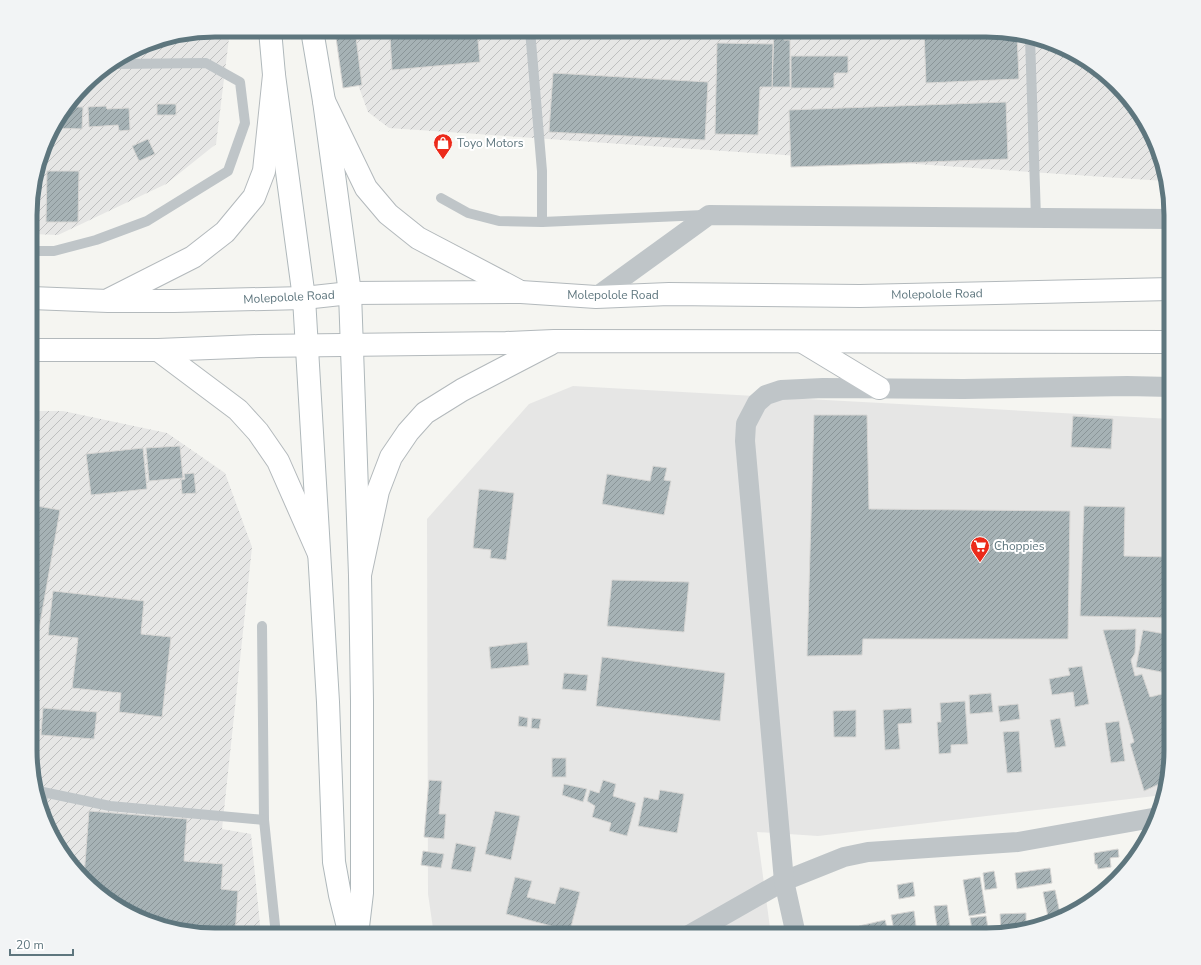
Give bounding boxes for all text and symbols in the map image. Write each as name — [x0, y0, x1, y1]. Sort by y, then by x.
shop icon: Toyo Motors — [432, 132, 454, 160]
place label: Toyo Motors — [457, 135, 524, 151]
street label: Molepolole Road — [891, 285, 983, 303]
street label: Molepolole Road — [243, 287, 335, 307]
street label: Molepolole Road — [567, 287, 659, 303]
supermarket icon: Choppies — [969, 535, 991, 563]
place label: Choppies — [994, 538, 1045, 554]
scale bar — [10, 931, 73, 957]
text: 20 m — [16, 937, 44, 953]

